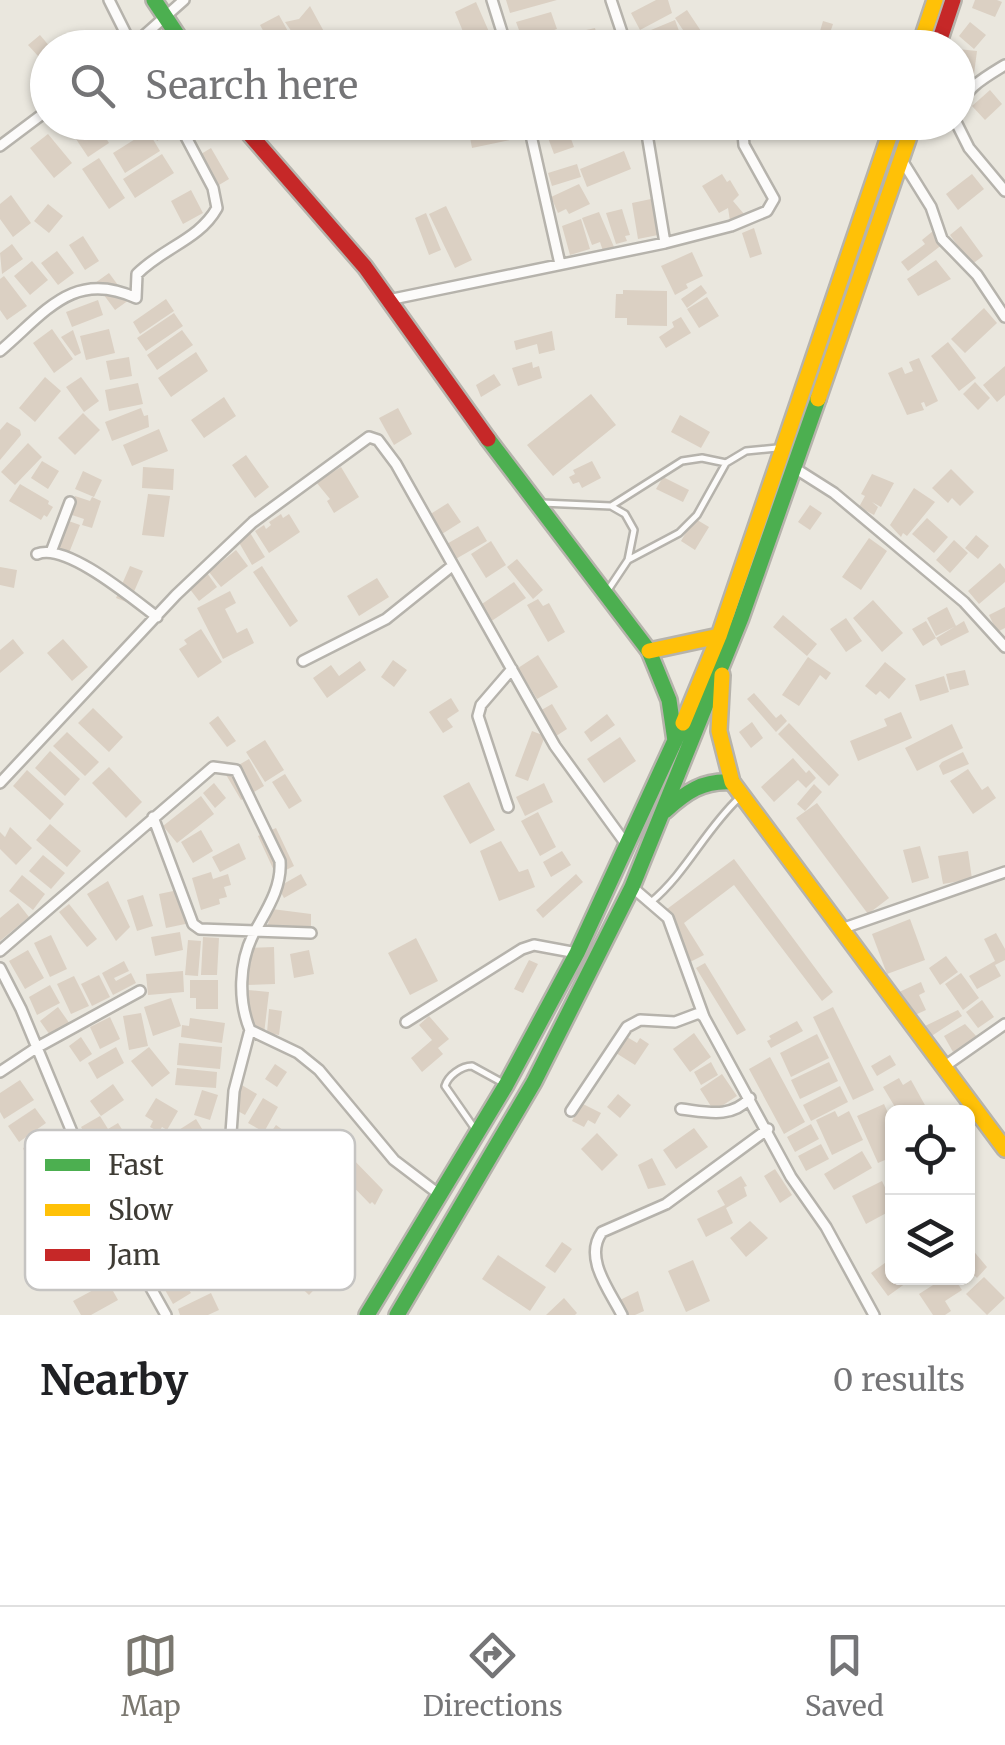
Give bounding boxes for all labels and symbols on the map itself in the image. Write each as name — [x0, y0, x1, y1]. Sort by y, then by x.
legend — [25, 1130, 355, 1290]
text: Fast — [108, 1147, 164, 1183]
text: Slow — [108, 1192, 173, 1228]
text: Jam — [107, 1237, 161, 1273]

